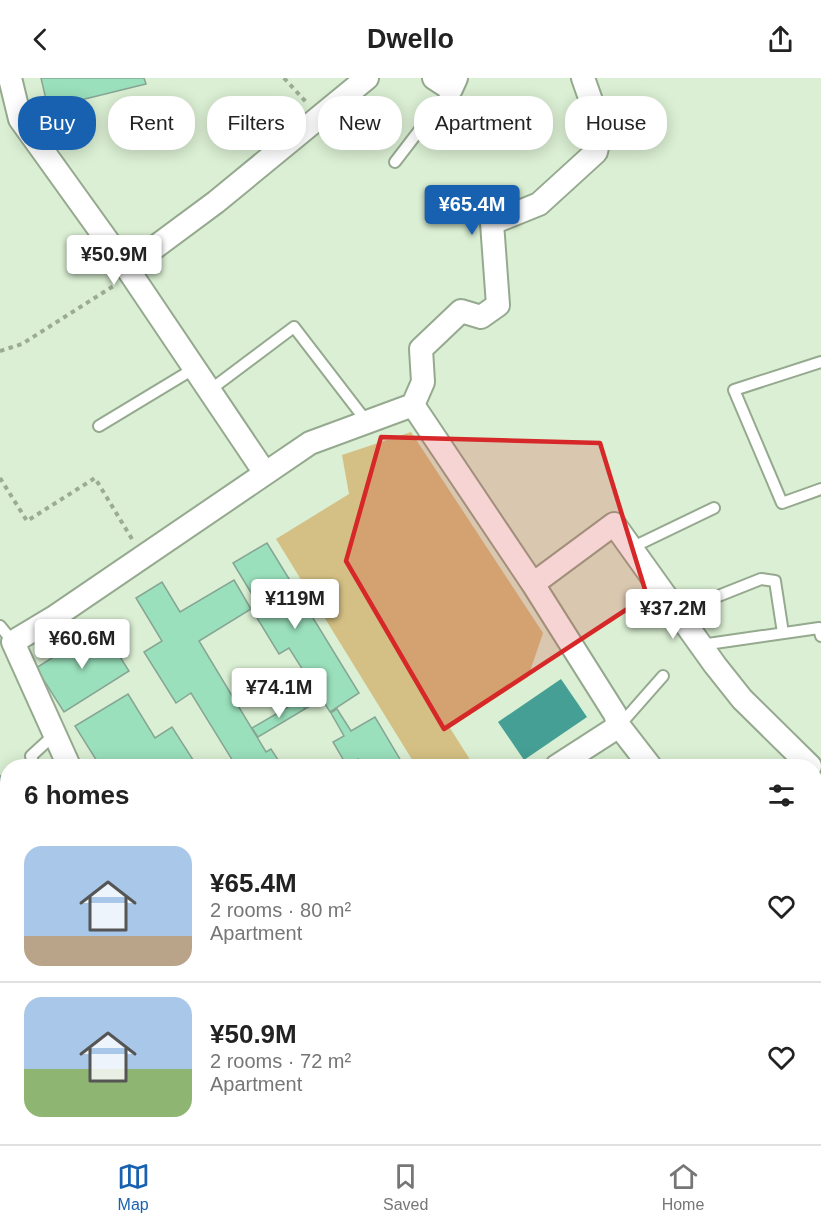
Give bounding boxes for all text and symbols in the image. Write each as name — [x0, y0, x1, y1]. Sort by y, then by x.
icon: back — [24, 23, 57, 56]
icon: share — [764, 23, 797, 56]
text: Dwello — [367, 24, 454, 54]
chip: Buy — [18, 96, 96, 150]
chip: Rent — [108, 96, 195, 150]
chip: Filters — [207, 96, 306, 150]
chip: New — [318, 96, 402, 150]
chip: Apartment — [414, 96, 553, 150]
chip: House — [565, 96, 667, 150]
pin: ¥65.4M — [423, 185, 521, 236]
text: ¥65.4M — [439, 193, 505, 215]
pin: ¥50.9M — [65, 235, 163, 286]
text: ¥50.9M — [81, 243, 147, 265]
pin: ¥119M — [253, 579, 337, 630]
text: ¥119M — [265, 587, 325, 609]
pin: ¥37.2M — [624, 589, 722, 640]
text: ¥37.2M — [640, 597, 706, 619]
pin: ¥60.6M — [33, 619, 131, 670]
text: ¥60.6M — [49, 627, 115, 649]
pin: ¥74.1M — [230, 668, 328, 719]
text: ¥74.1M — [246, 676, 312, 698]
icon: filters — [765, 779, 798, 812]
text: 6 homes — [24, 780, 130, 810]
text: ¥65.4M — [210, 868, 297, 898]
icon: home — [72, 870, 144, 942]
icon: heart — [765, 890, 798, 923]
text: 2 rooms · 80 m² — [210, 899, 351, 921]
text: Apartment — [210, 922, 302, 944]
text: ¥50.9M — [210, 1019, 297, 1049]
icon: home — [72, 1021, 144, 1093]
icon: heart — [765, 1041, 798, 1074]
text: 2 rooms · 72 m² — [210, 1050, 351, 1072]
text: Apartment — [210, 1073, 302, 1095]
tab: Map — [117, 1160, 150, 1214]
tab: Saved — [383, 1160, 428, 1214]
tab: Home — [662, 1160, 704, 1214]

